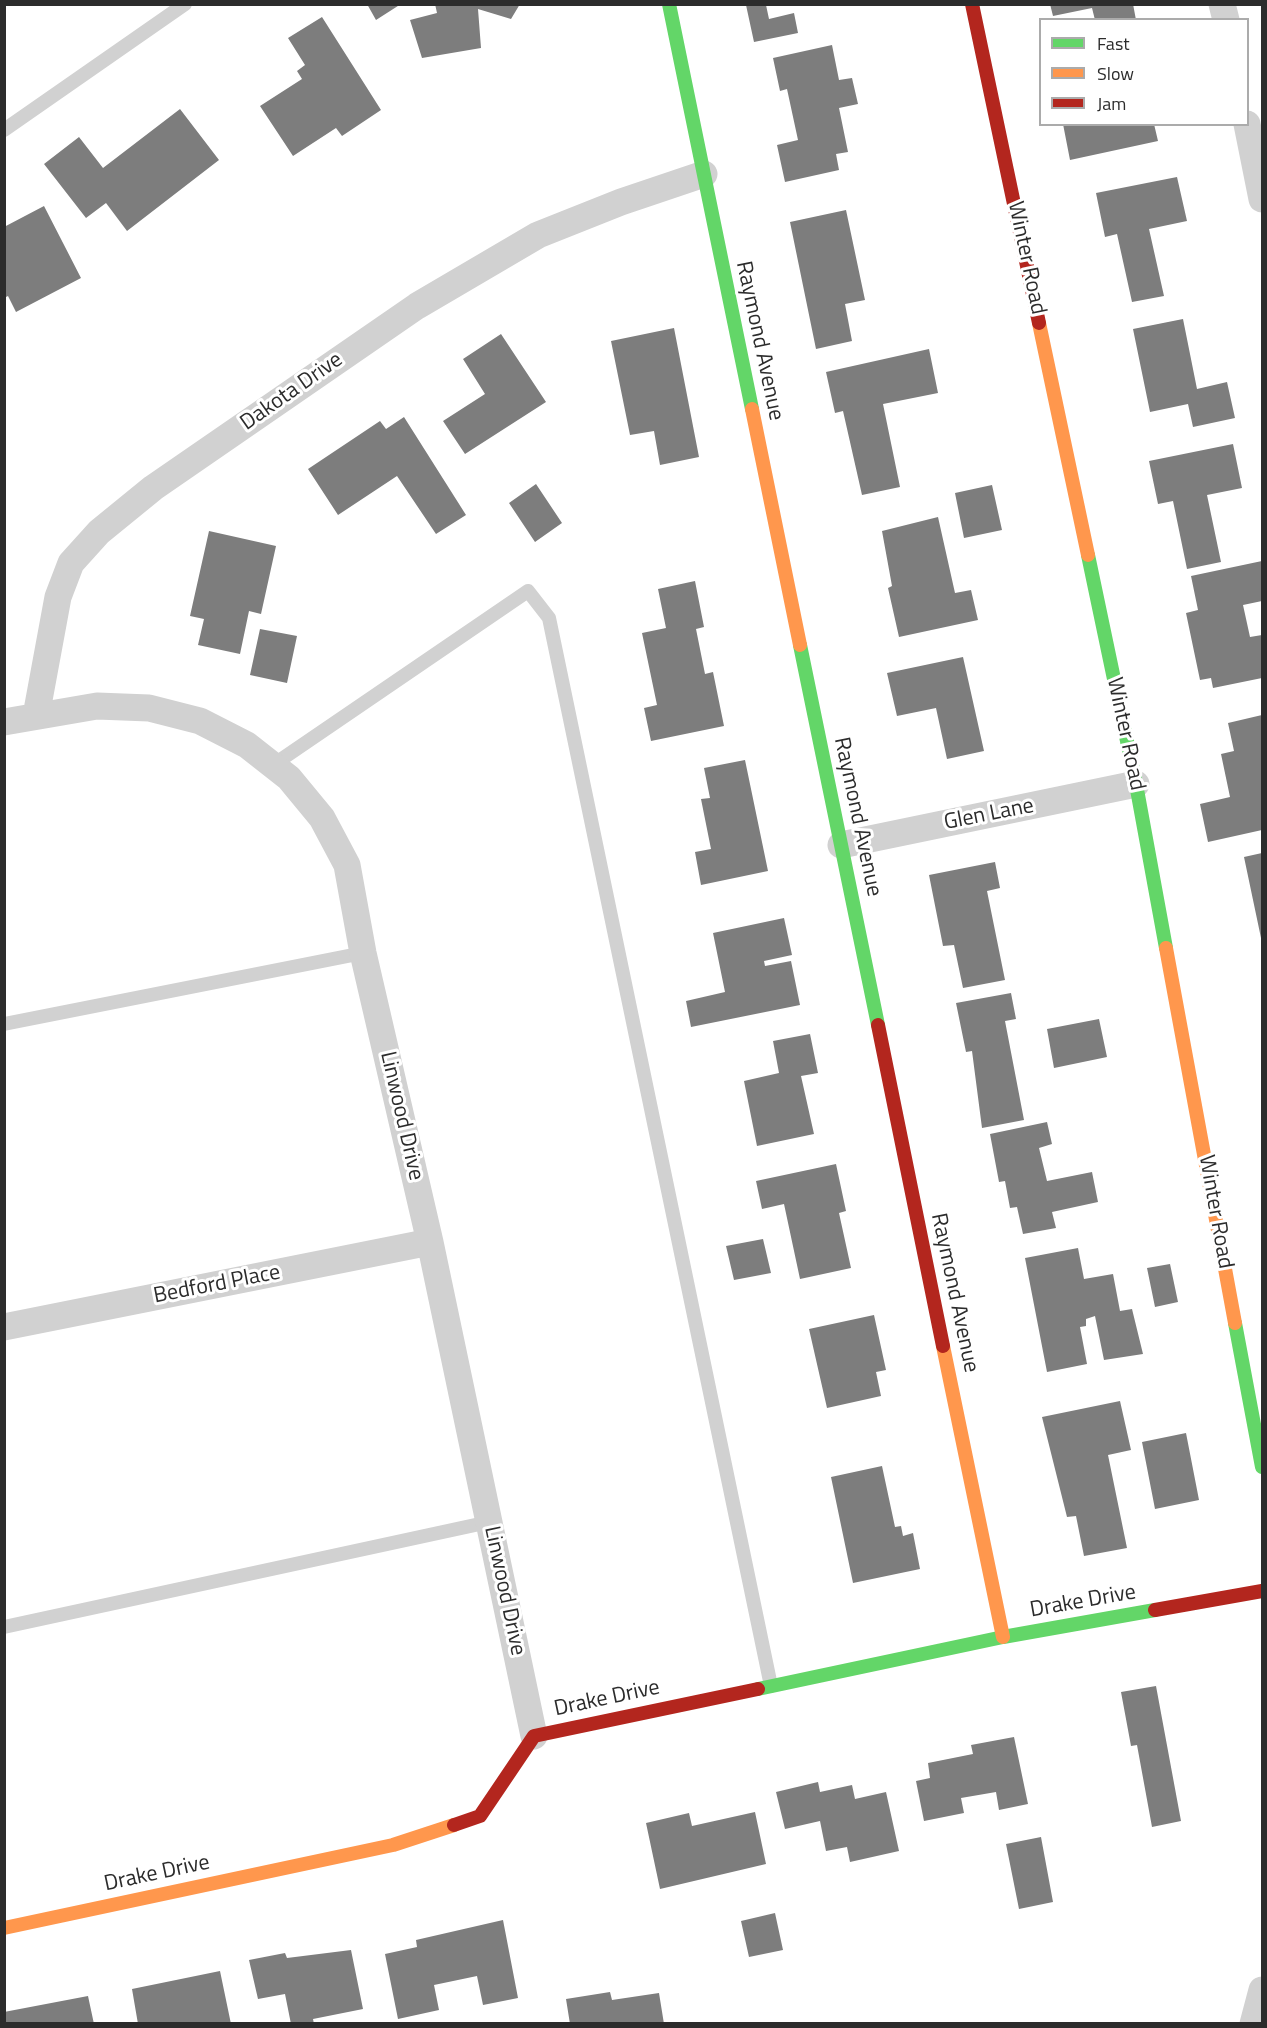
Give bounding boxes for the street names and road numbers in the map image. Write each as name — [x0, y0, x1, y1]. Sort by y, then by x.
street label: Winter Road — [1001, 199, 1051, 317]
street label: Raymond Avenue — [729, 259, 789, 423]
street label: Dakota Drive — [236, 347, 348, 437]
street label: Winter Road — [1100, 675, 1150, 793]
street label: Raymond Avenue — [827, 735, 887, 899]
street label: Glen Lane — [942, 793, 1036, 837]
street label: Linwood Drive — [373, 1049, 429, 1183]
street label: Winter Road — [1192, 1153, 1238, 1271]
street label: Raymond Avenue — [924, 1211, 984, 1375]
street label: Bedford Place — [151, 1260, 283, 1310]
street label: Linwood Drive — [477, 1524, 531, 1658]
street label: Drake Drive — [1028, 1580, 1138, 1624]
street label: Drake Drive — [552, 1675, 662, 1723]
street label: Drake Drive — [102, 1850, 212, 1898]

